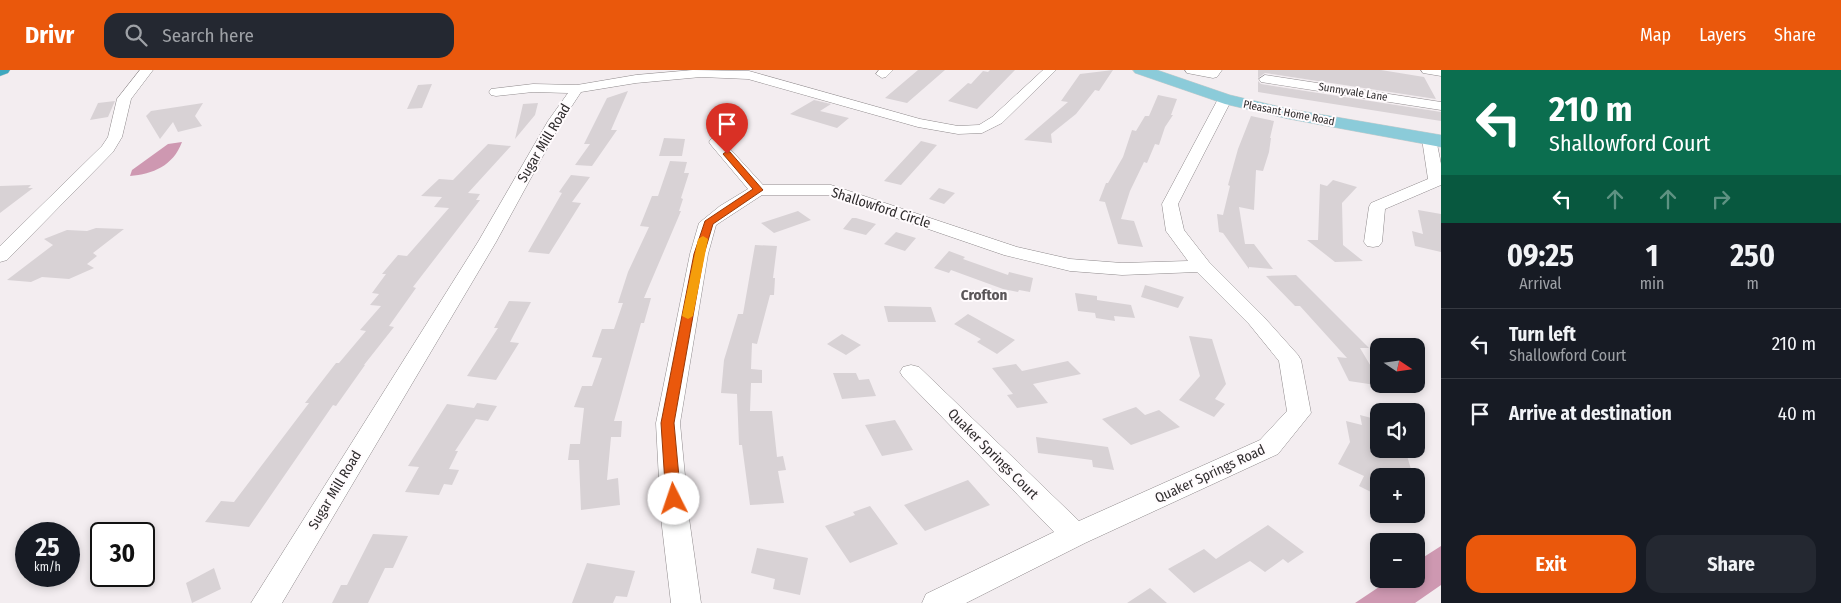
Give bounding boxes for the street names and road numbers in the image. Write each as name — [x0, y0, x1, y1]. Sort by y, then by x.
street label: Sunnyvale Lane — [1317, 80, 1389, 104]
street label: Pleasant Home Road — [1242, 98, 1336, 128]
street label: Sugar Mill Road — [514, 101, 574, 185]
street label: Shallowford Circle — [829, 184, 933, 232]
street label: Quaker Springs Court — [944, 405, 1042, 503]
street label: Quaker Springs Road — [1152, 441, 1268, 507]
street label: Sugar Mill Road — [305, 448, 365, 532]

